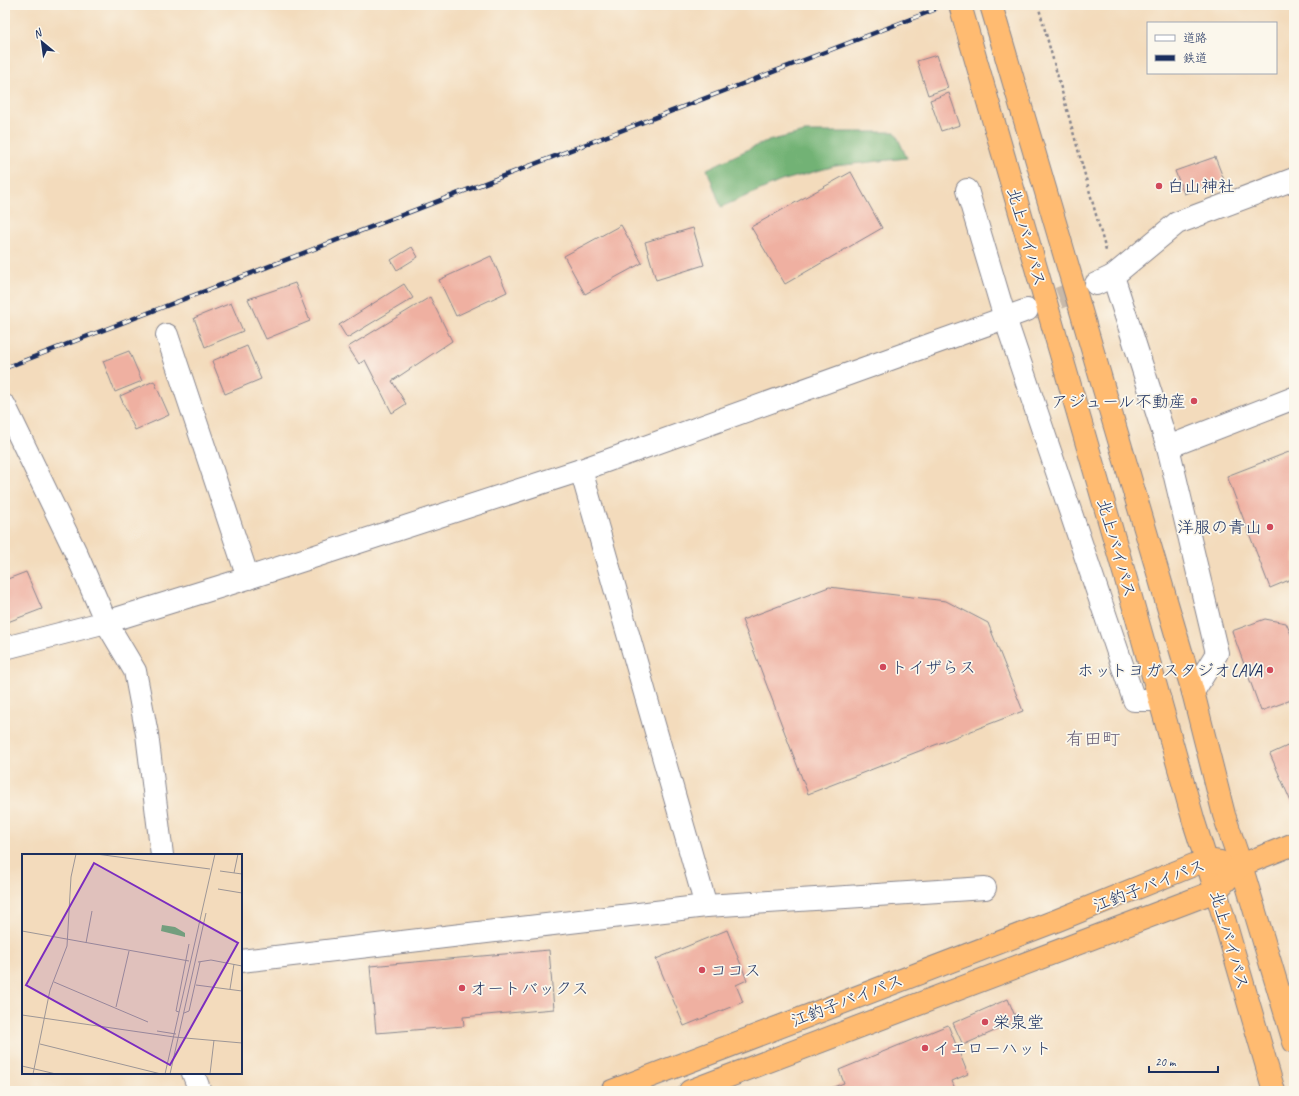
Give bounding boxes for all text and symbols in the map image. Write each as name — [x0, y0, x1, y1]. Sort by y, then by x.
north arrow — [22, 22, 62, 62]
legend — [1147, 22, 1277, 74]
text: N — [31, 24, 45, 41]
text: 道路 — [1183, 30, 1207, 46]
text: 鉄道 — [1183, 50, 1207, 66]
place label: 白山神社 — [1167, 176, 1235, 197]
marker: 白山神社 — [1154, 181, 1164, 191]
street label: 北上バイパス — [1002, 185, 1051, 289]
place label: アジュール不動産 — [1051, 391, 1186, 412]
marker: アジュール不動産 — [1189, 396, 1199, 406]
street label: 北上バイパス — [1092, 496, 1141, 600]
place label: 洋服の青山 — [1177, 517, 1262, 538]
marker: 洋服の青山 — [1265, 522, 1275, 532]
place label: トイザらス — [891, 657, 976, 678]
place label: ホットヨガスタジオLAVA — [1077, 660, 1262, 681]
marker: トイザらス — [878, 662, 888, 672]
marker: ホットヨガスタジオLAVA — [1265, 665, 1275, 675]
district label: 有田町 — [1066, 728, 1120, 750]
inset map — [22, 854, 242, 1074]
street label: 江釣子バイパス — [1090, 854, 1208, 917]
street label: 北上バイパス — [1205, 888, 1254, 992]
place label: ココス — [710, 960, 761, 981]
marker: ココス — [697, 965, 707, 975]
street label: 江釣子バイパス — [788, 969, 906, 1032]
place label: オートバックス — [470, 978, 589, 999]
marker: オートバックス — [457, 983, 467, 993]
place label: 栄泉堂 — [993, 1012, 1044, 1033]
marker: 栄泉堂 — [980, 1017, 990, 1027]
place label: イエローハット — [933, 1038, 1052, 1059]
marker: イエローハット — [920, 1043, 930, 1053]
scale bar — [1149, 1048, 1218, 1074]
text: 20 m — [1155, 1054, 1177, 1070]

